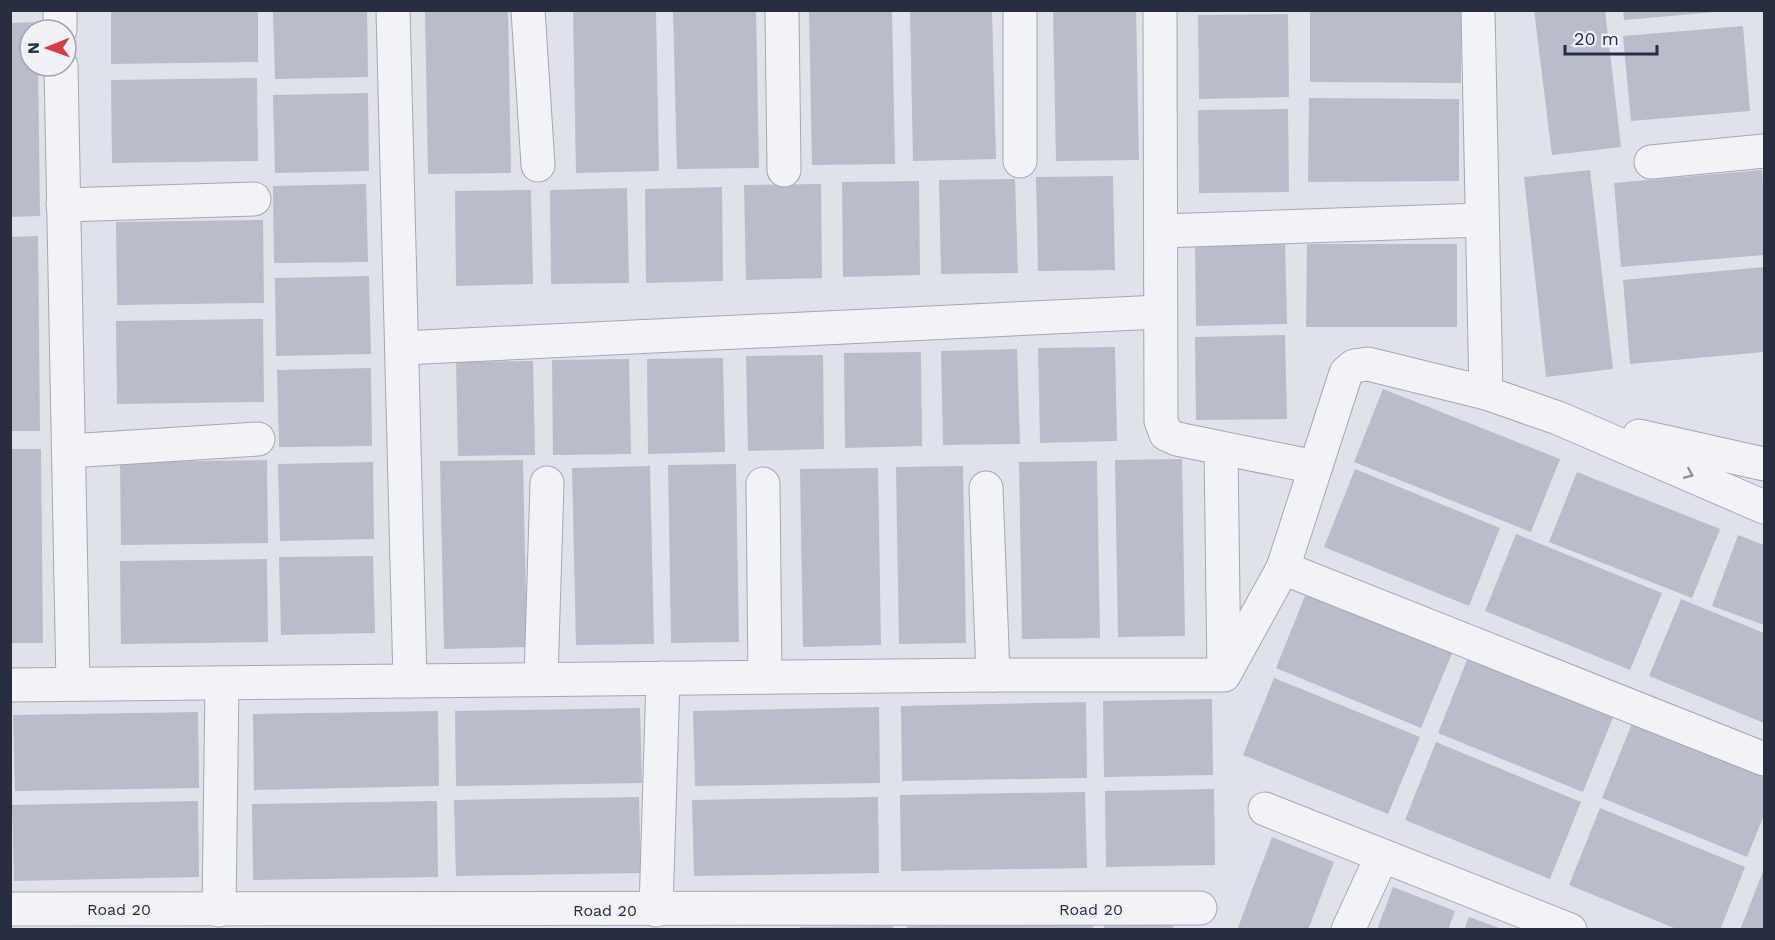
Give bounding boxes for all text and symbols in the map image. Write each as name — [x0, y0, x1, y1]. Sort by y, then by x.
north arrow — [18, 18, 78, 78]
scale bar — [1565, 18, 1656, 56]
text: 20 m — [1574, 28, 1619, 49]
text: N — [24, 42, 43, 54]
one-way arrow — [1682, 467, 1693, 479]
street label: Road 20 — [87, 900, 151, 919]
street label: Road 20 — [1059, 900, 1123, 919]
street label: Road 20 — [573, 901, 637, 920]

